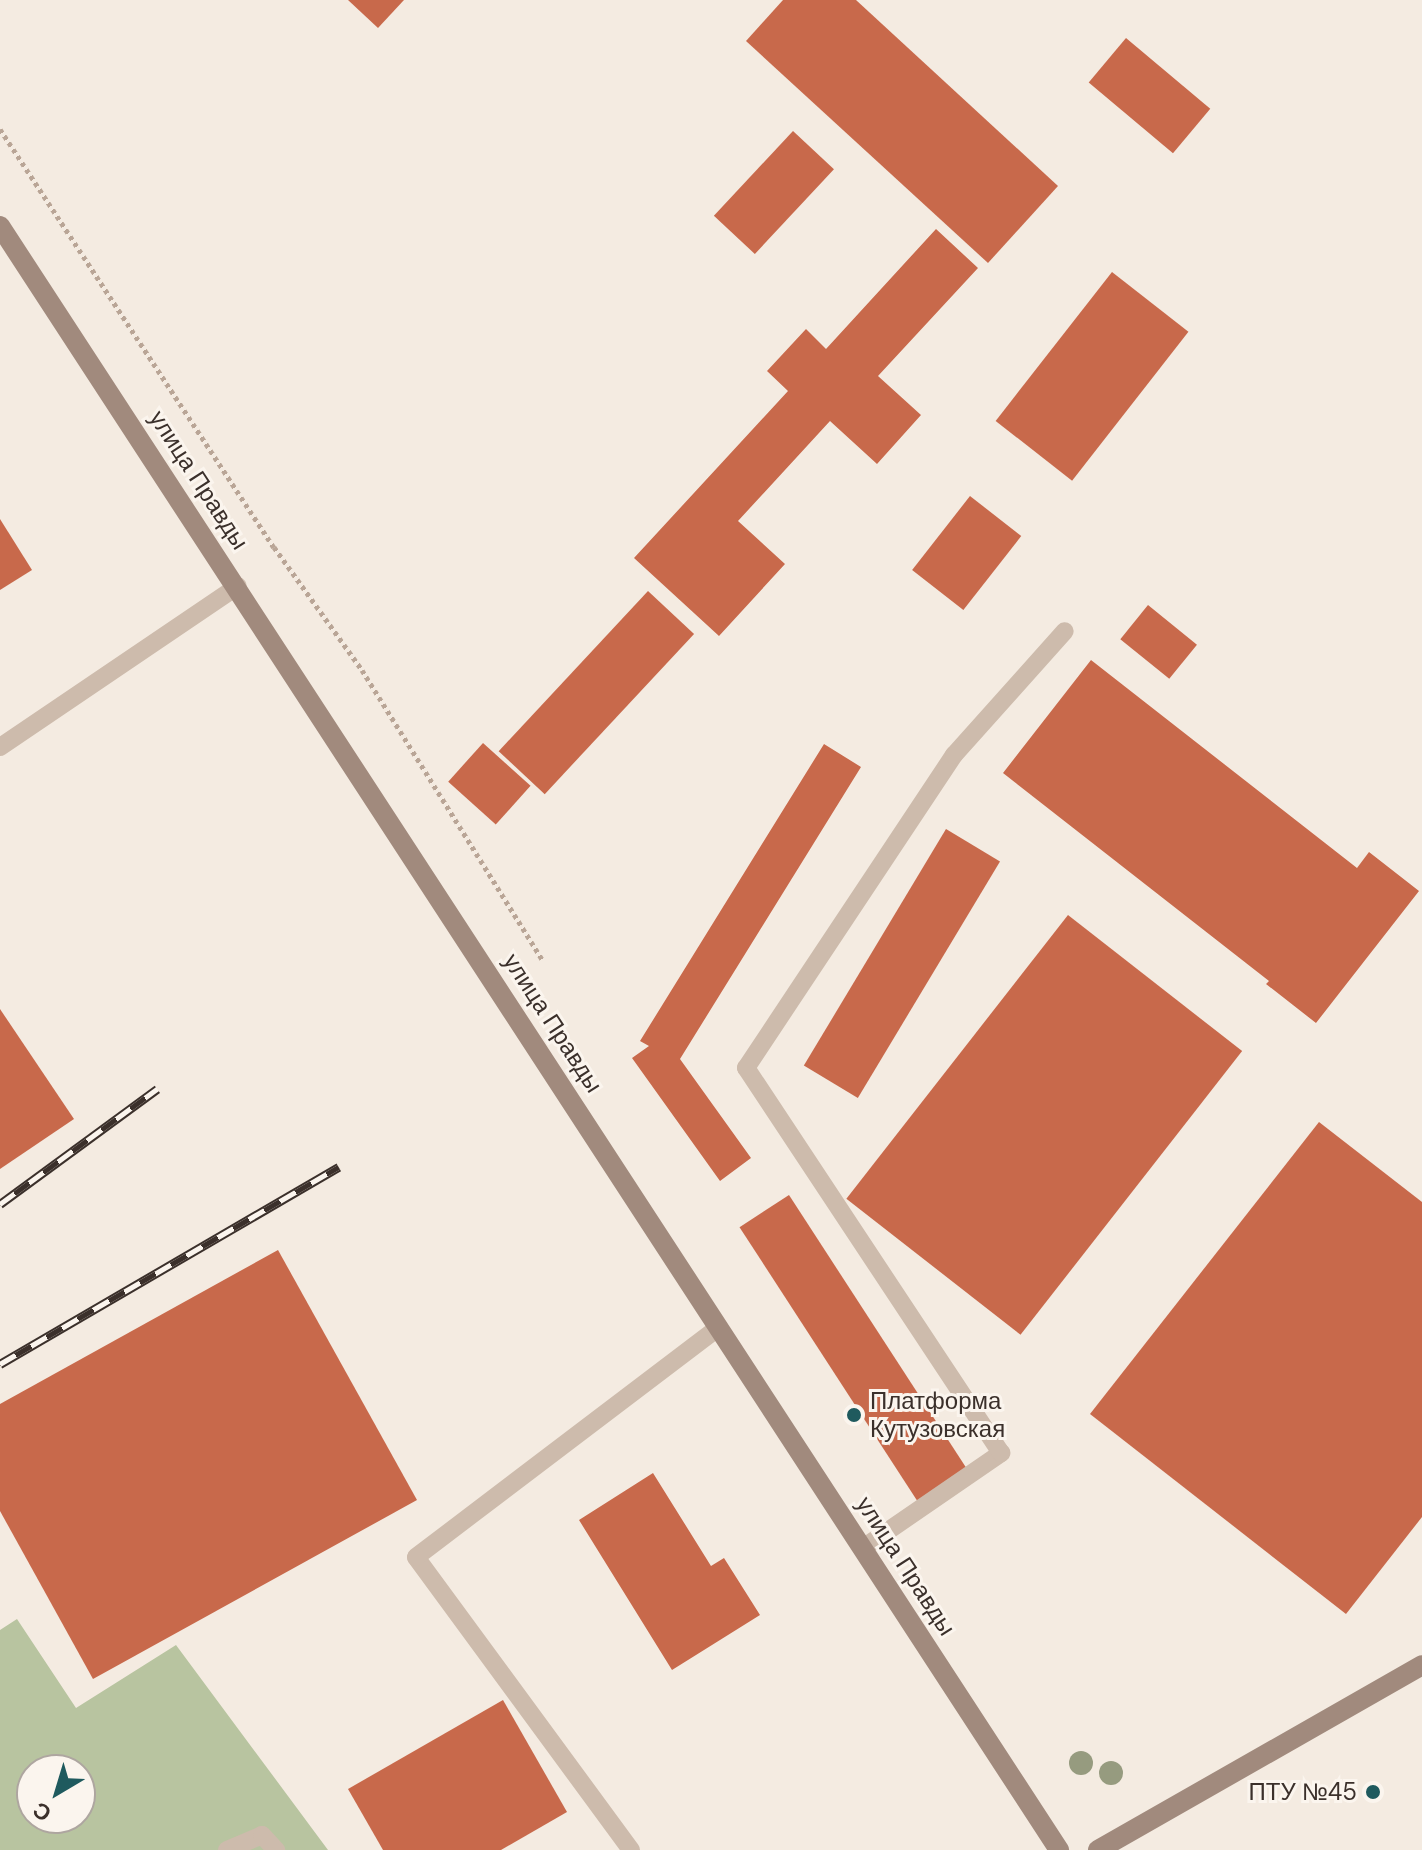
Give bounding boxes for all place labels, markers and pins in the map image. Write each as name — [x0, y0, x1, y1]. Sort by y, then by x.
place label: Платформа Кутузовская — [870, 1387, 1005, 1443]
marker: Платформа Кутузовская — [845, 1406, 863, 1424]
place label: ПТУ №45 — [1249, 1778, 1357, 1806]
marker: ПТУ №45 — [1364, 1783, 1382, 1801]

